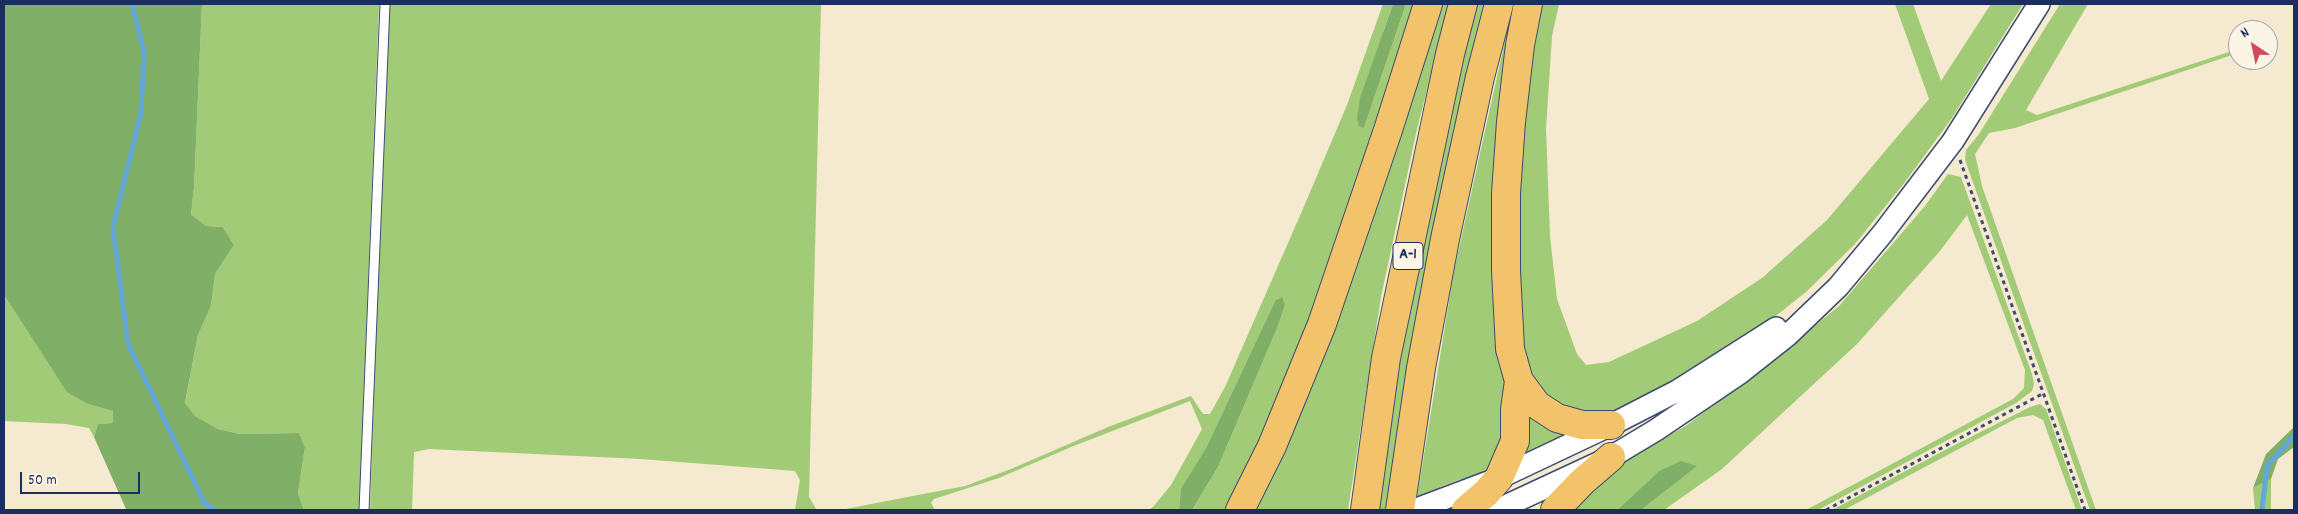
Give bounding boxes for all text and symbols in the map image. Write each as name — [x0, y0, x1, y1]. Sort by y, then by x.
north arrow — [2228, 20, 2278, 70]
text: N — [2237, 23, 2254, 44]
road number: A-1 — [1393, 242, 1423, 270]
scale bar — [22, 462, 142, 494]
text: 50 m — [28, 470, 57, 492]

